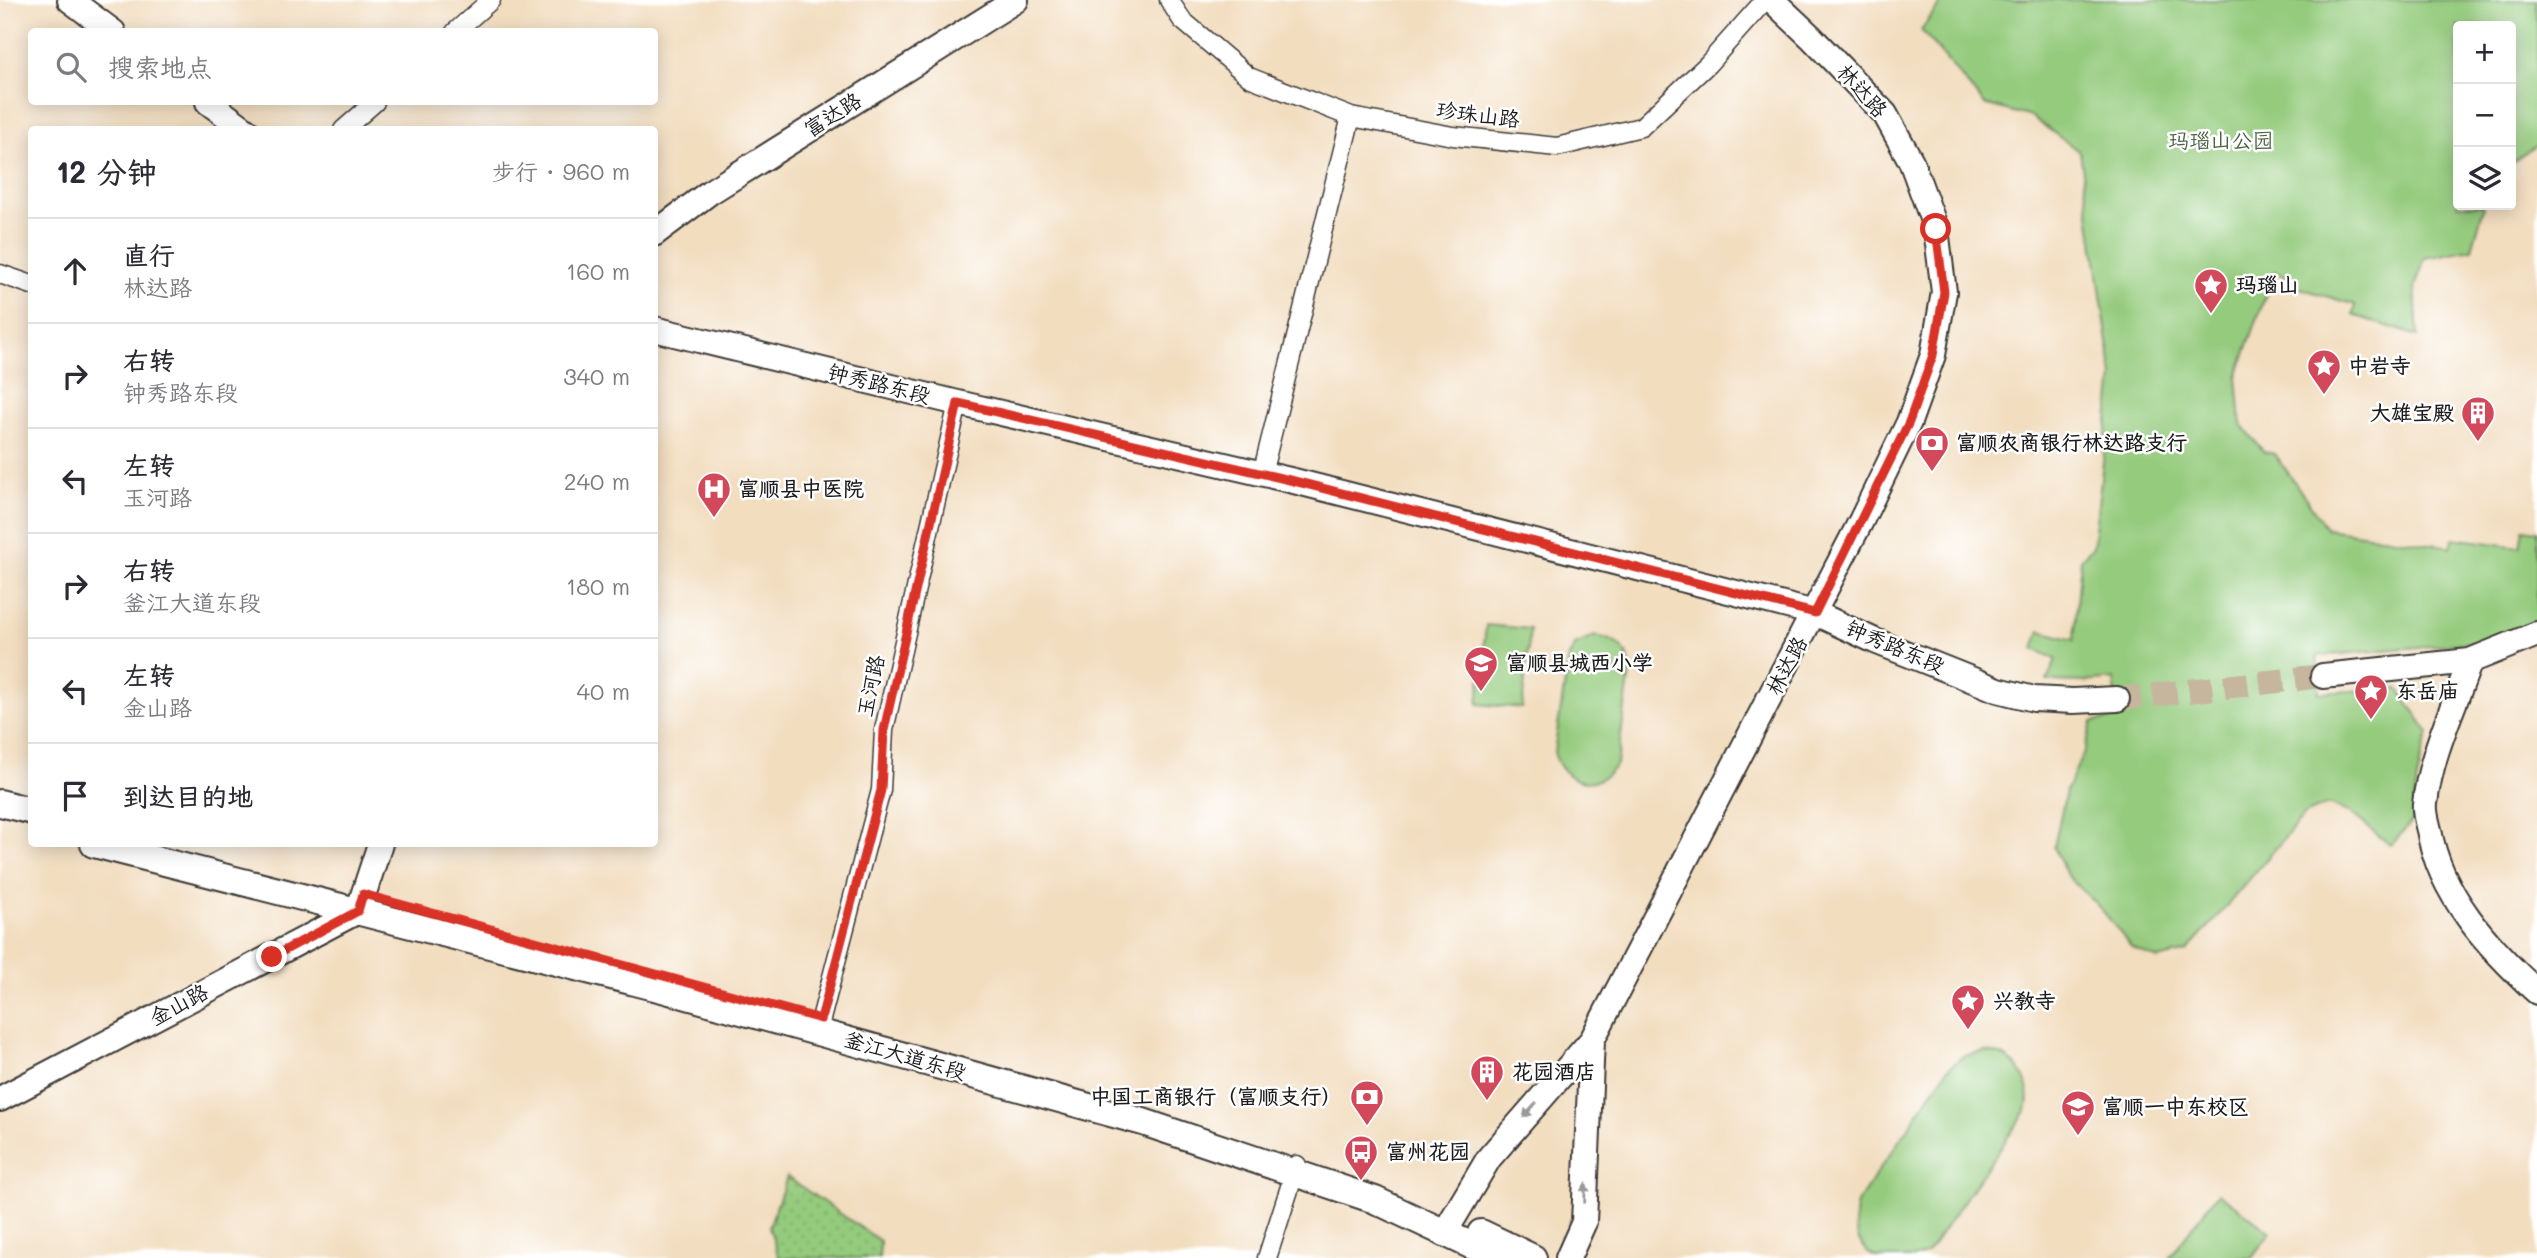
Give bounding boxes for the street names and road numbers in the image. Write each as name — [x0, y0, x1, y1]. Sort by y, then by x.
street label: 林达路 — [1832, 58, 1894, 122]
street label: 富达路 — [798, 86, 866, 142]
street label: 珍珠山路 — [1435, 95, 1522, 132]
street label: 钟秀路东段 — [825, 357, 934, 408]
street label: 钟秀路东段 — [1842, 613, 1949, 679]
street label: 林达路 — [1759, 631, 1812, 699]
street label: 玉河路 — [850, 652, 889, 719]
street label: 金山路 — [144, 977, 212, 1030]
street label: 釜江大道东段 — [841, 1024, 970, 1085]

